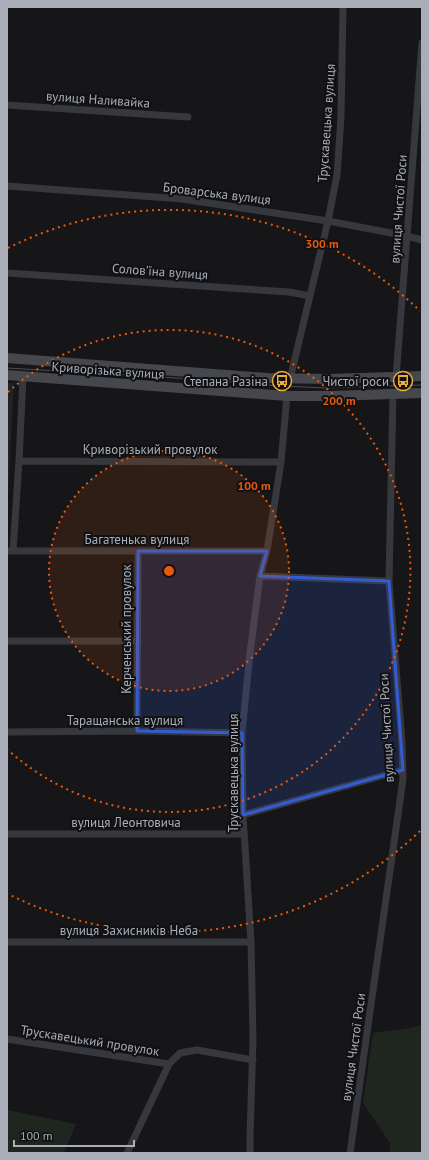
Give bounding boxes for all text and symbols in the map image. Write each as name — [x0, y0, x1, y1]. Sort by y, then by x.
street label: Трускавецька вулиця — [314, 63, 339, 183]
street label: вулиця Наливайка — [45, 87, 151, 112]
street label: вулиця Чистої Роси — [386, 154, 411, 264]
street label: Броварська вулиця — [162, 178, 272, 209]
text: 300 m — [305, 236, 339, 251]
street label: Соловʼїна вулиця — [111, 260, 209, 283]
street label: Криворізька вулиця — [51, 358, 165, 383]
bus stop icon: Степана Разіна — [271, 370, 293, 392]
bus stop icon: Чистої роси — [392, 370, 414, 392]
place label: Степана Разіна — [184, 373, 268, 390]
place label: Чистої роси — [322, 373, 389, 390]
text: 200 m — [322, 393, 356, 408]
street label: Криворізький провулок — [83, 441, 218, 458]
text: 100 m — [237, 478, 271, 493]
street label: Багатенька вулиця — [85, 531, 189, 548]
street label: Керченський провулок — [118, 563, 135, 694]
centre of rings — [162, 564, 176, 578]
street label: вулиця Чистої Роси — [375, 673, 398, 783]
street label: Таращанська вулиця — [67, 712, 183, 729]
street label: Трускавецька вулиця — [225, 714, 242, 832]
street label: вулиця Леонтовича — [71, 814, 181, 831]
street label: вулиця Захисників Неба — [60, 922, 198, 939]
street label: вулиця Чистої Роси — [337, 992, 370, 1102]
street label: Трускавецький провулок — [19, 1021, 161, 1060]
scale bar — [14, 1122, 134, 1148]
text: 100 m — [20, 1128, 53, 1143]

